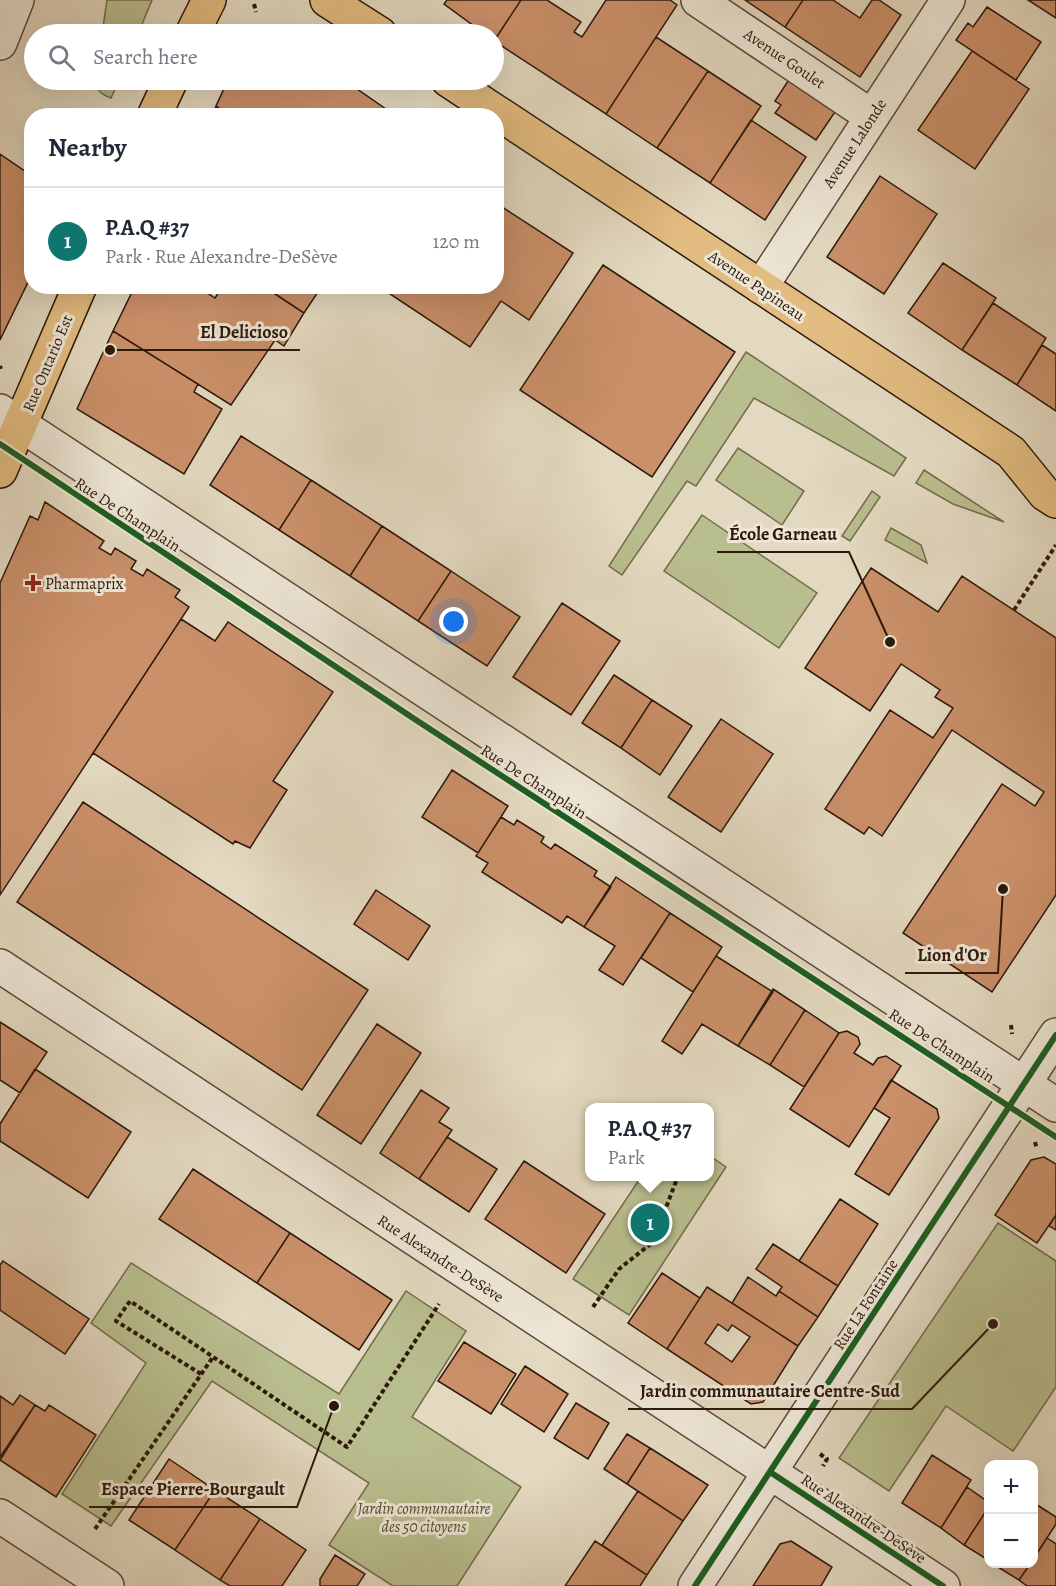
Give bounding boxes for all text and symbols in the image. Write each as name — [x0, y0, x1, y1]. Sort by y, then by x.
street label: Avenue Goulet — [738, 23, 830, 94]
search box — [24, 24, 504, 90]
icon: search — [45, 41, 78, 74]
text: Search here — [93, 42, 198, 72]
street label: Avenue Lalonde — [817, 94, 892, 193]
text: Nearby — [48, 130, 127, 165]
text: P.A.Q #37 — [105, 213, 189, 243]
text: 1 — [64, 228, 71, 255]
text: 120 m — [432, 228, 480, 255]
text: Park · Rue Alexandre-DeSève — [105, 243, 338, 270]
street label: Avenue Papineau — [703, 245, 809, 326]
street label: Rue Ontario Est — [18, 311, 78, 415]
callout: El Delicioso — [188, 314, 300, 350]
text: El Delicioso — [200, 320, 288, 344]
street label: Rue De Champlain — [70, 472, 185, 557]
callout: École Garneau — [717, 516, 849, 552]
text: École Garneau — [729, 522, 837, 546]
place label: Pharmaprix — [45, 573, 124, 595]
marker: Pharmaprix — [26, 576, 40, 590]
your location — [439, 607, 468, 636]
street label: Rue De Champlain — [476, 739, 591, 824]
callout: Lion d'Or — [905, 937, 998, 973]
text: Lion d'Or — [917, 943, 987, 967]
street label: Rue De Champlain — [884, 1003, 999, 1088]
popup — [585, 1103, 714, 1181]
text: P.A.Q #37 — [607, 1114, 692, 1144]
text: Park — [607, 1144, 645, 1171]
pin: 1 — [630, 1200, 670, 1246]
street label: Rue Alexandre-DeSève — [373, 1210, 508, 1308]
street label: Rue La Fontaine — [828, 1255, 904, 1354]
callout: Jardin communautaire Centre-Sud — [628, 1373, 912, 1409]
text: Jardin communautaire Centre-Sud — [640, 1379, 900, 1403]
map controls — [984, 1460, 1038, 1568]
button: + — [984, 1460, 1038, 1514]
street label: Rue Alexandre-DeSève — [796, 1469, 930, 1569]
callout: Espace Pierre-Bourgault — [89, 1471, 297, 1507]
text: Espace Pierre-Bourgault — [101, 1477, 285, 1501]
park label: Jardin communautaire des 50 citoyens — [357, 1498, 491, 1538]
button: − — [984, 1514, 1038, 1568]

